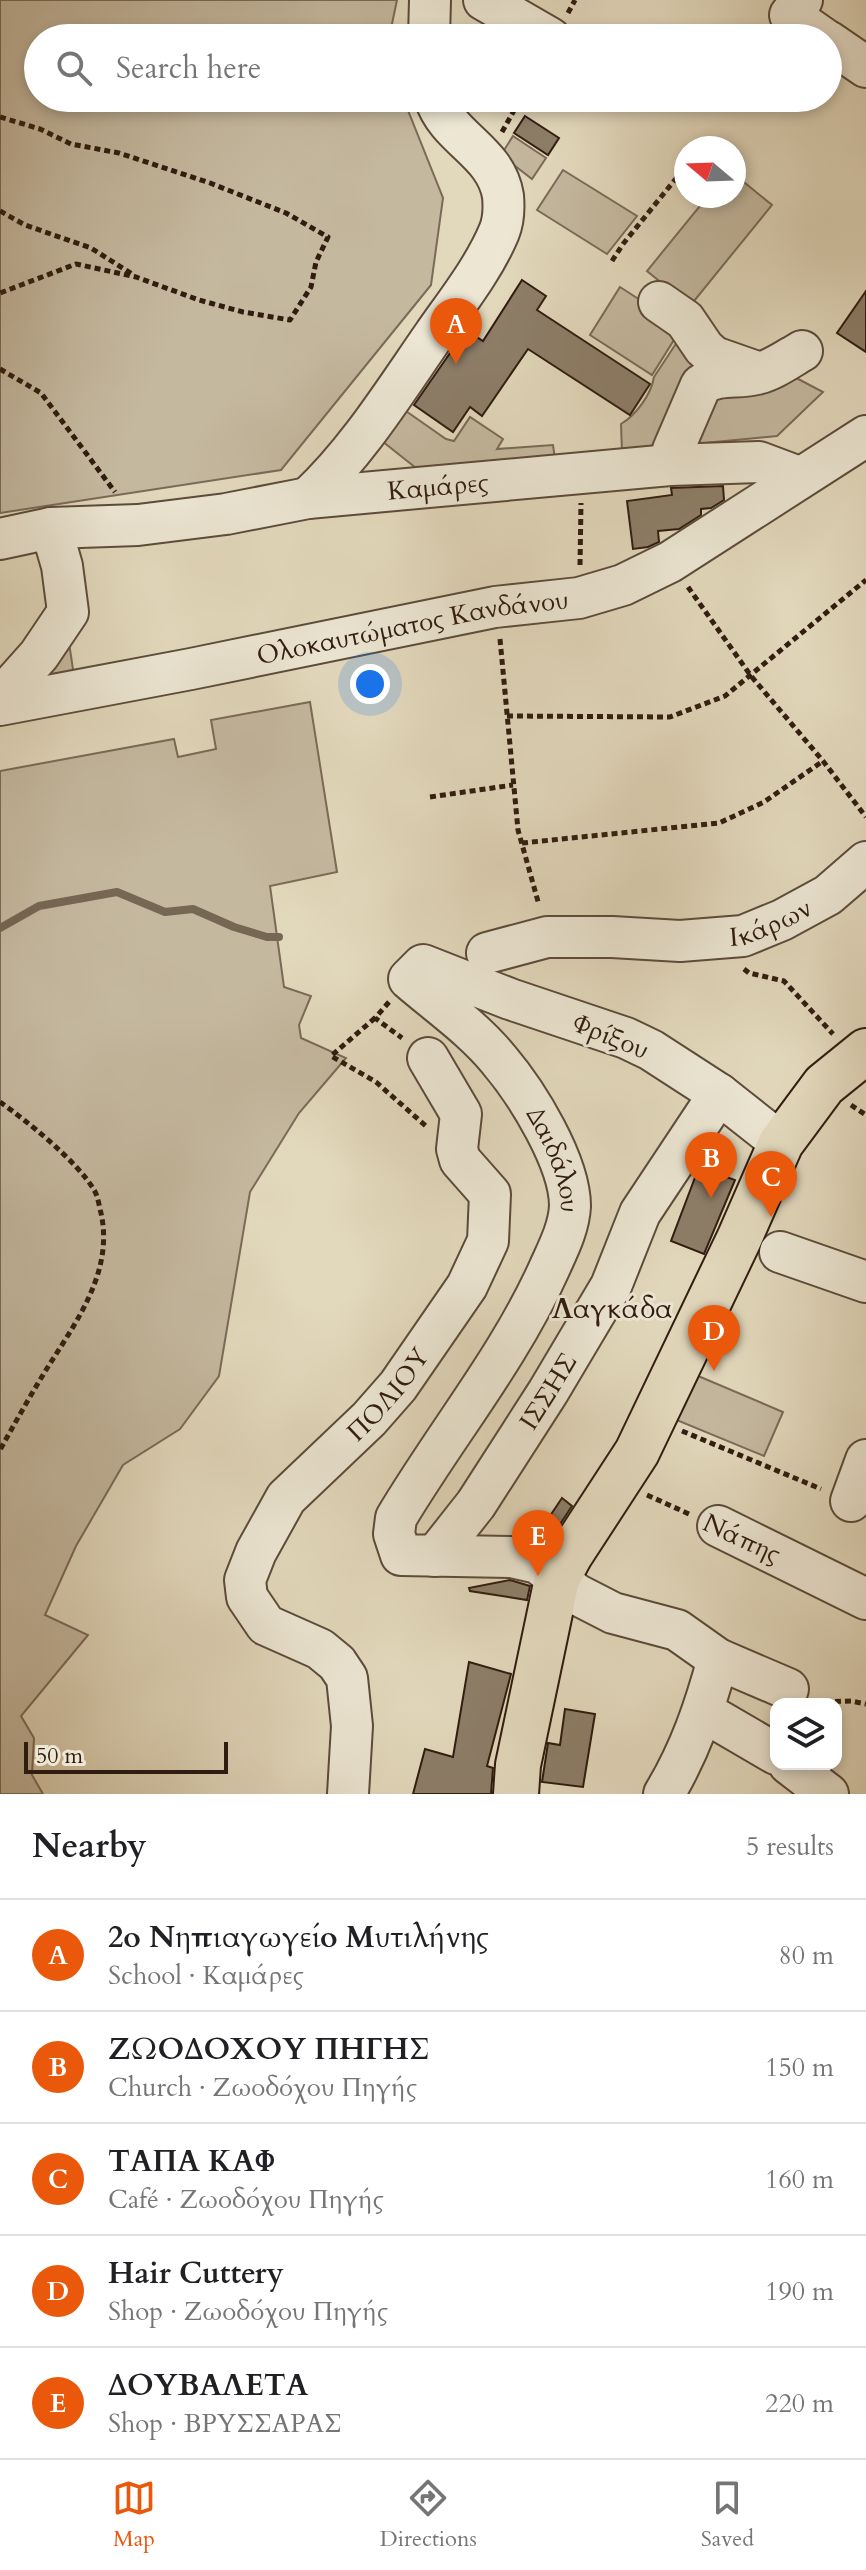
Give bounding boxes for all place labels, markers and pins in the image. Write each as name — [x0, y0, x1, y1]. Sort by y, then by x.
pin: A — [430, 298, 482, 364]
pin: B — [685, 1132, 737, 1198]
pin: C — [745, 1151, 797, 1217]
pin: D — [688, 1305, 740, 1371]
pin: E — [512, 1510, 564, 1576]

